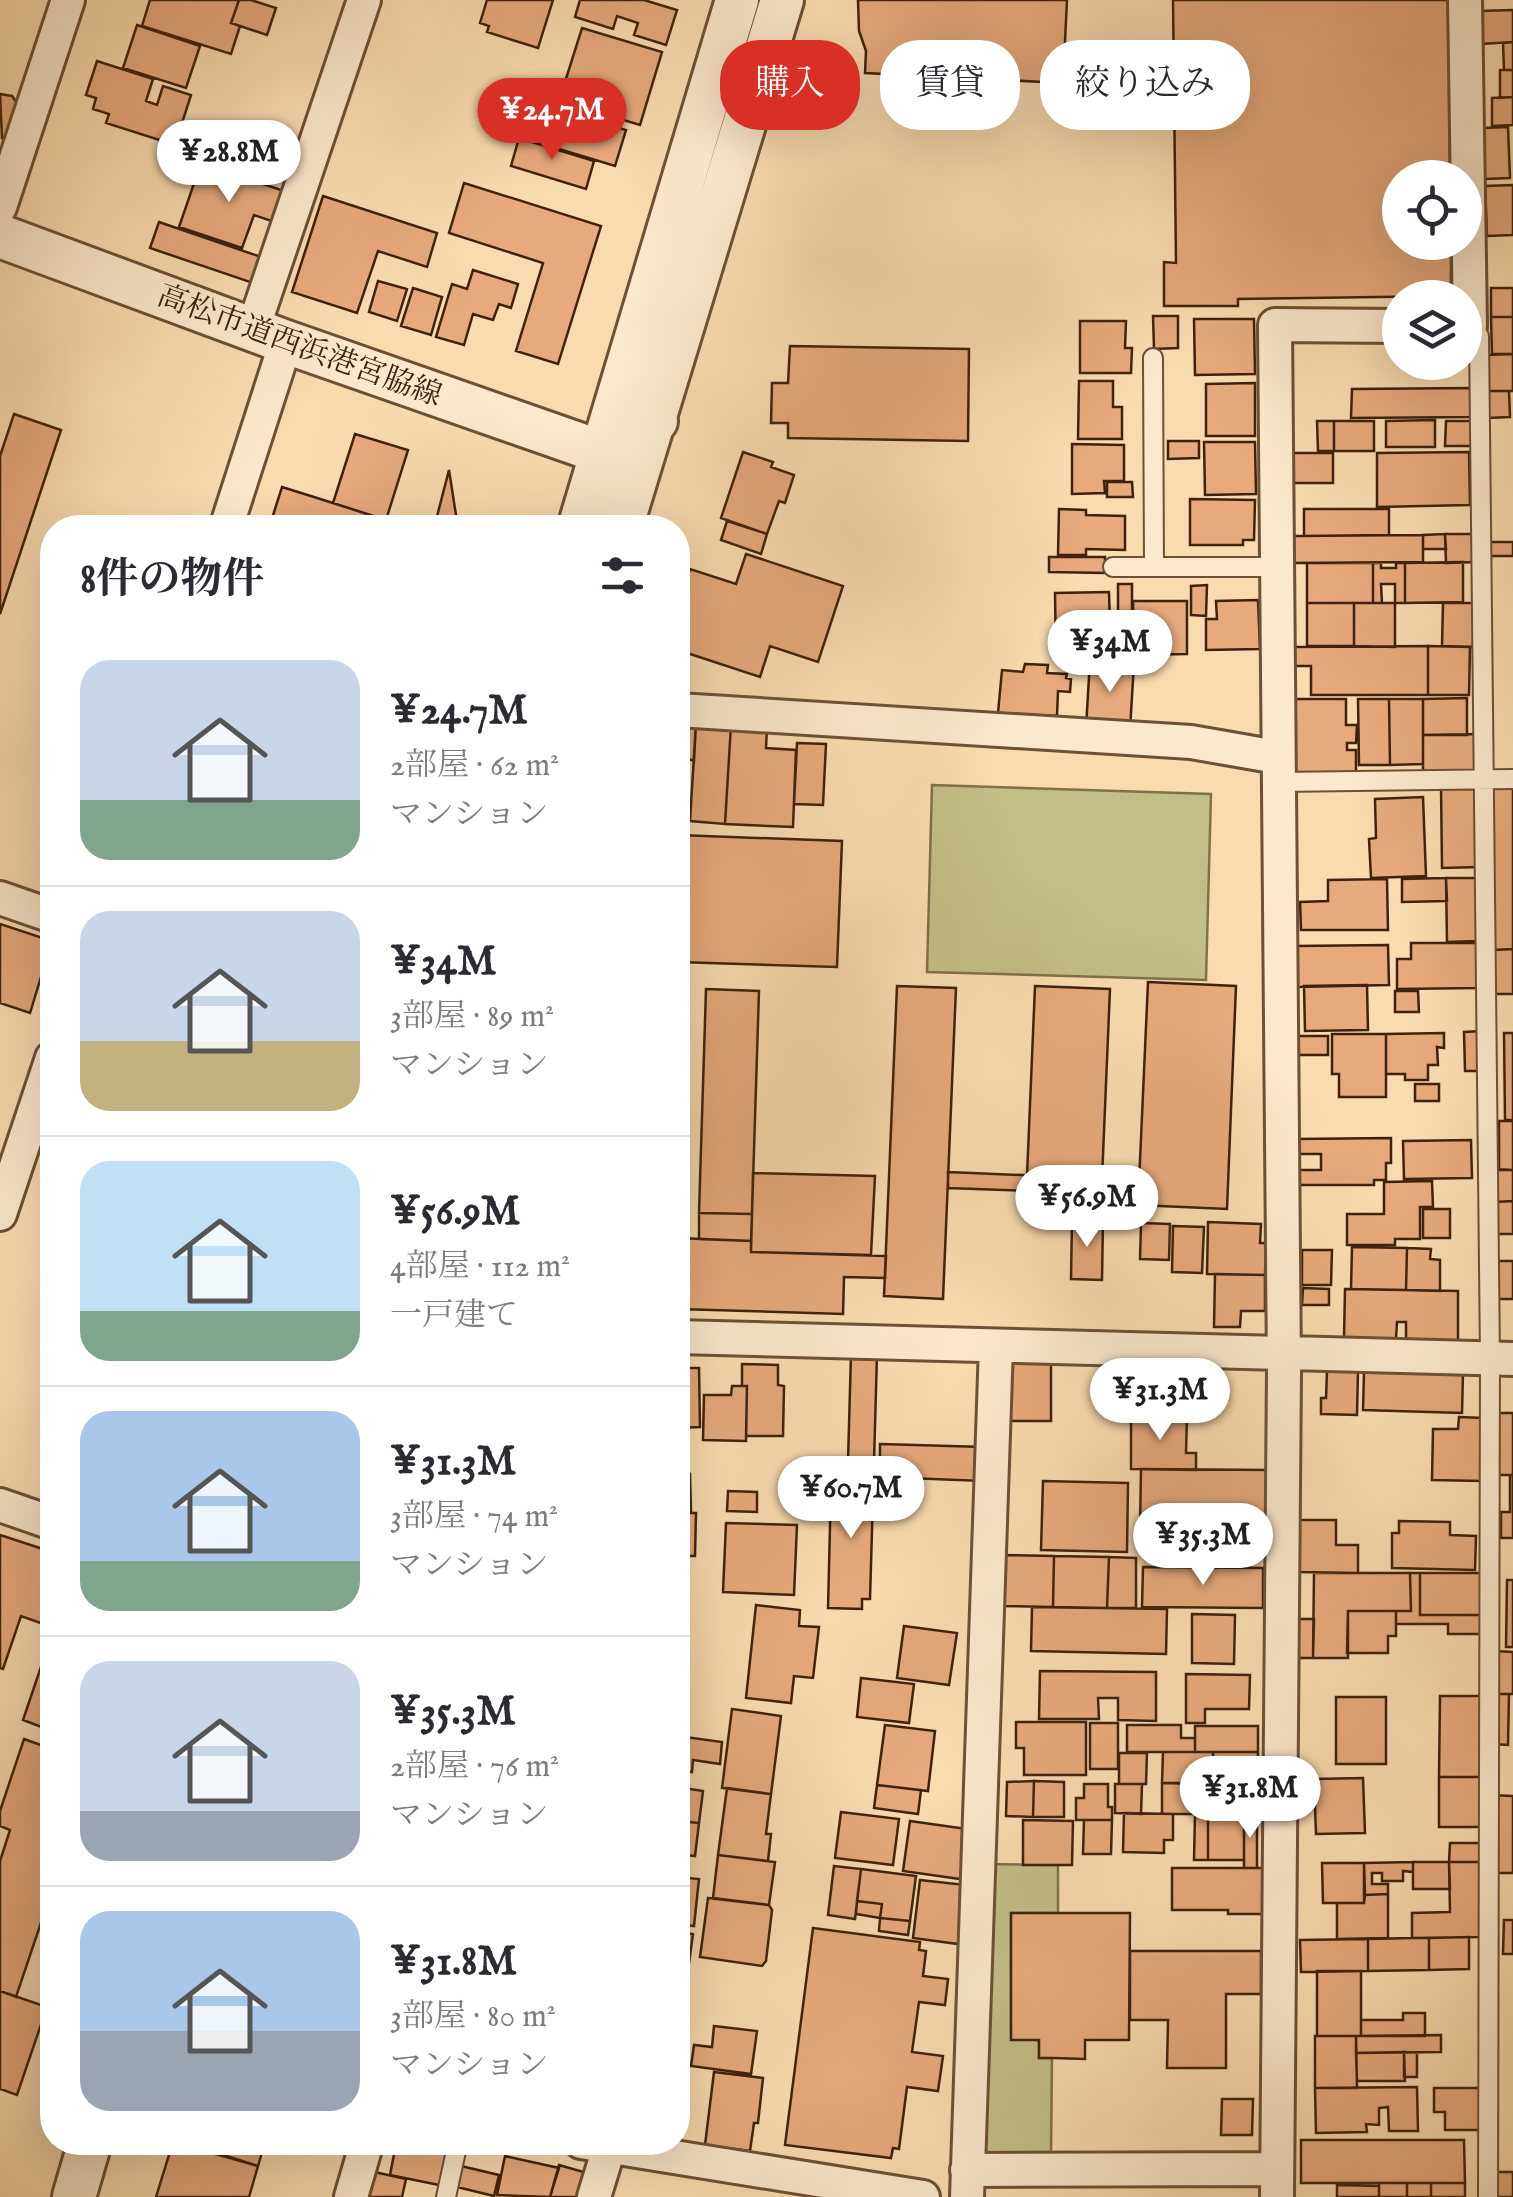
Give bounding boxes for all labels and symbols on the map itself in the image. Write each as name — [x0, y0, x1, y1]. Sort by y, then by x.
pin: ¥24.7M — [471, 78, 633, 163]
pin: ¥28.8M — [148, 120, 310, 205]
street label: 高松市道西浜港宮脇線 — [152, 278, 447, 416]
pin: ¥34M — [1051, 610, 1169, 695]
pin: ¥56.9M — [1006, 1165, 1168, 1250]
pin: ¥31.3M — [1079, 1358, 1241, 1443]
pin: ¥60.7M — [770, 1456, 932, 1541]
pin: ¥35.3M — [1122, 1503, 1284, 1588]
pin: ¥31.8M — [1169, 1756, 1331, 1841]

